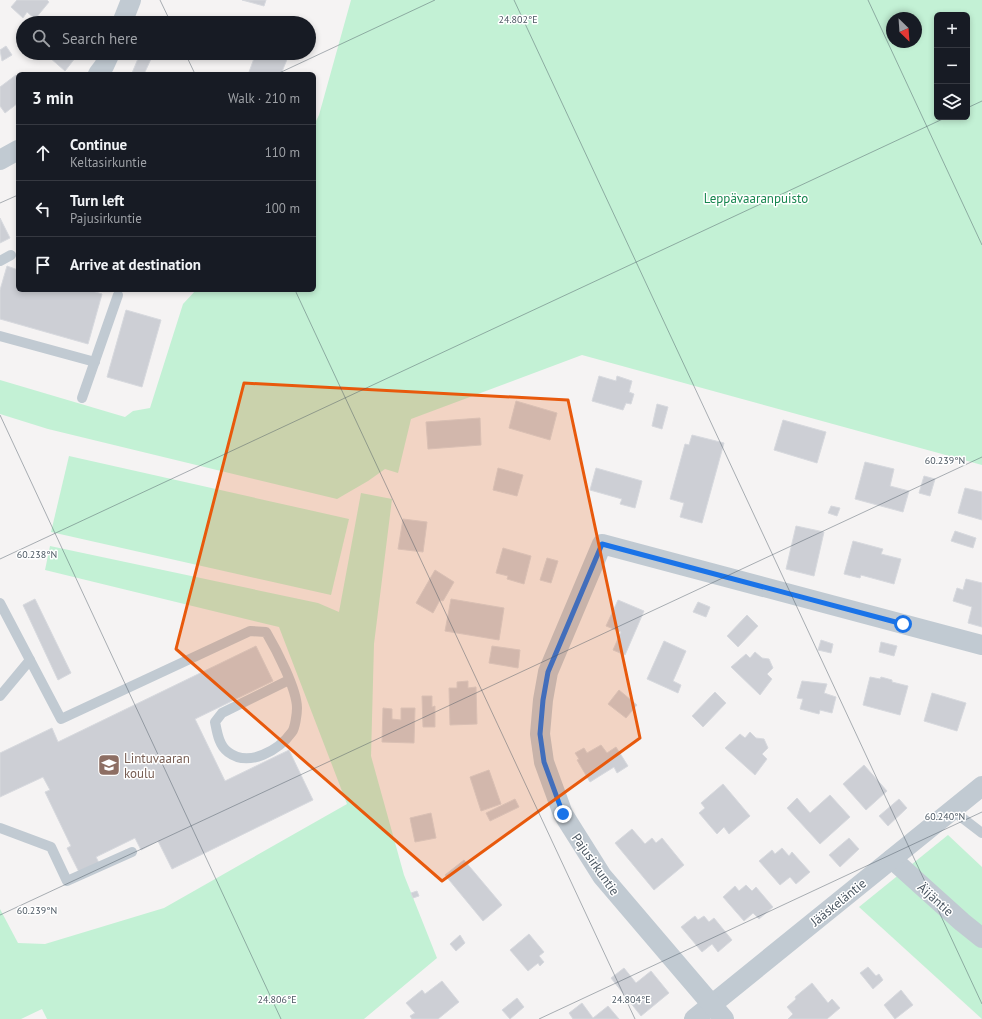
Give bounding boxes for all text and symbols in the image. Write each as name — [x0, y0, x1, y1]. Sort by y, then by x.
north arrow — [886, 12, 922, 48]
map controls — [934, 12, 970, 120]
button: + — [934, 12, 970, 48]
text: 24.802°E — [499, 13, 538, 26]
search box — [16, 16, 316, 60]
icon: search — [30, 27, 52, 49]
text: Search here — [62, 29, 138, 48]
button: − — [934, 48, 970, 84]
button: layers — [934, 84, 970, 120]
text: 3 min — [32, 87, 73, 109]
text: Walk · 210 m — [228, 90, 300, 107]
text: Continue — [70, 135, 127, 154]
icon: ahead — [32, 142, 54, 164]
text: 110 m — [265, 144, 300, 161]
text: Keltasirkuntie — [70, 154, 147, 171]
park label: Leppävaaranpuisto — [704, 190, 808, 207]
text: Turn left — [70, 191, 124, 210]
icon: left — [32, 198, 54, 220]
text: 100 m — [265, 200, 300, 217]
text: Pajusirkuntie — [70, 210, 142, 227]
icon: arrive — [32, 254, 54, 276]
text: Arrive at destination — [70, 255, 201, 274]
text: 60.239°N — [925, 454, 965, 467]
text: 60.238°N — [17, 548, 57, 561]
route start — [894, 615, 912, 633]
place label: Lintuvaaran koulu — [124, 750, 190, 782]
school or university icon: Lintuvaaran koulu — [96, 752, 122, 778]
route end — [554, 805, 572, 823]
text: 60.240°N — [925, 810, 965, 823]
street label: Pajusirkuntie — [568, 830, 623, 899]
street label: Jääskeläntie — [806, 875, 870, 931]
street label: Äijäntie — [914, 879, 957, 920]
text: 60.239°N — [17, 904, 57, 917]
text: 24.806°E — [258, 993, 297, 1006]
text: 24.804°E — [612, 993, 651, 1006]

